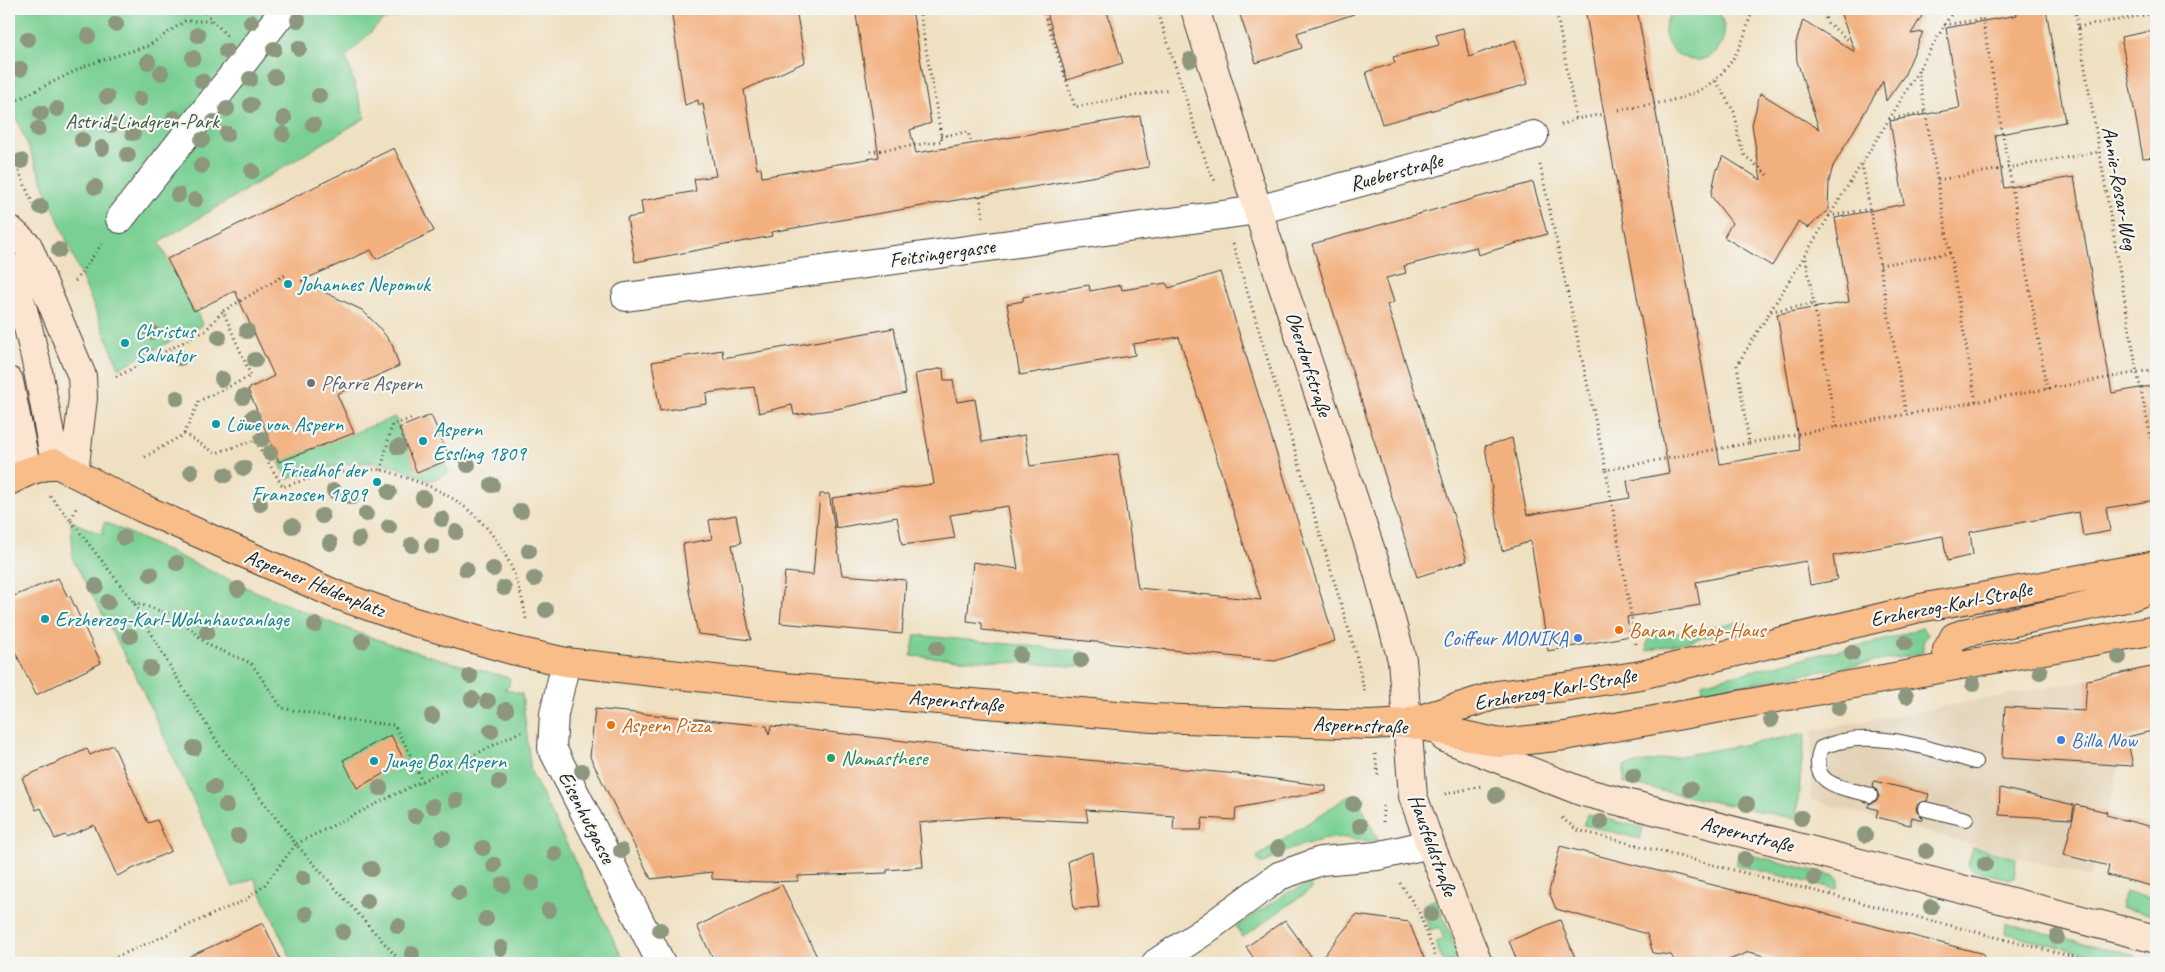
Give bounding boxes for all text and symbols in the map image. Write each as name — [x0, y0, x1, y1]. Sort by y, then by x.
park label: Astrid-Lindgren-Park — [65, 108, 220, 134]
street label: Annie-Rosar-Weg — [2096, 124, 2144, 253]
street label: Rueberstraße — [1347, 147, 1447, 197]
street label: Feitsingergasse — [888, 233, 998, 273]
place label: Johannes Nepomuk — [297, 271, 432, 297]
marker: Johannes Nepomuk — [282, 278, 294, 290]
street label: Oberdorfstraße — [1280, 308, 1339, 422]
place label: Christus Salvator — [135, 318, 197, 368]
marker: Christus Salvator — [119, 337, 131, 349]
place label: Pfarre Aspern — [321, 370, 423, 396]
marker: Pfarre Aspern — [305, 377, 317, 389]
place label: Löwe von Aspern — [226, 411, 344, 437]
place label: Aspern Essling 1809 — [433, 416, 527, 466]
marker: Löwe von Aspern — [210, 418, 222, 430]
marker: Aspern Essling 1809 — [417, 435, 429, 447]
place label: Friedhof der Franzosen 1809 — [251, 457, 369, 507]
marker: Friedhof der Franzosen 1809 — [371, 476, 383, 488]
street label: Asperner Heldenplatz — [241, 543, 390, 623]
street label: Erzherzog-Karl-Straße — [1868, 575, 2036, 632]
place label: Erzherzog-Karl-Wohnhausanlage — [55, 606, 290, 632]
marker: Erzherzog-Karl-Wohnhausanlage — [39, 613, 51, 625]
place label: Baran Kebap-Haus — [1629, 617, 1767, 643]
marker: Baran Kebap-Haus — [1613, 624, 1625, 636]
place label: Coiffeur MONIKA — [1442, 625, 1568, 651]
marker: Coiffeur MONIKA — [1572, 632, 1584, 644]
street label: Erzherzog-Karl-Straße — [1472, 662, 1640, 716]
street label: Aspernstraße — [908, 684, 1006, 718]
street label: Aspernstraße — [1312, 710, 1410, 740]
place label: Aspern Pizza — [621, 712, 713, 738]
marker: Aspern Pizza — [605, 719, 617, 731]
place label: Billa Now — [2071, 727, 2139, 753]
marker: Billa Now — [2055, 734, 2067, 746]
place label: Namasthese — [841, 745, 930, 771]
place label: Junge Box Aspern — [383, 748, 507, 774]
marker: Namasthese — [825, 752, 837, 764]
marker: Junge Box Aspern — [368, 755, 380, 767]
street label: Eisenhutgasse — [553, 766, 622, 869]
street label: Hausfeldstraße — [1403, 790, 1464, 902]
street label: Aspernstraße — [1698, 810, 1798, 859]

